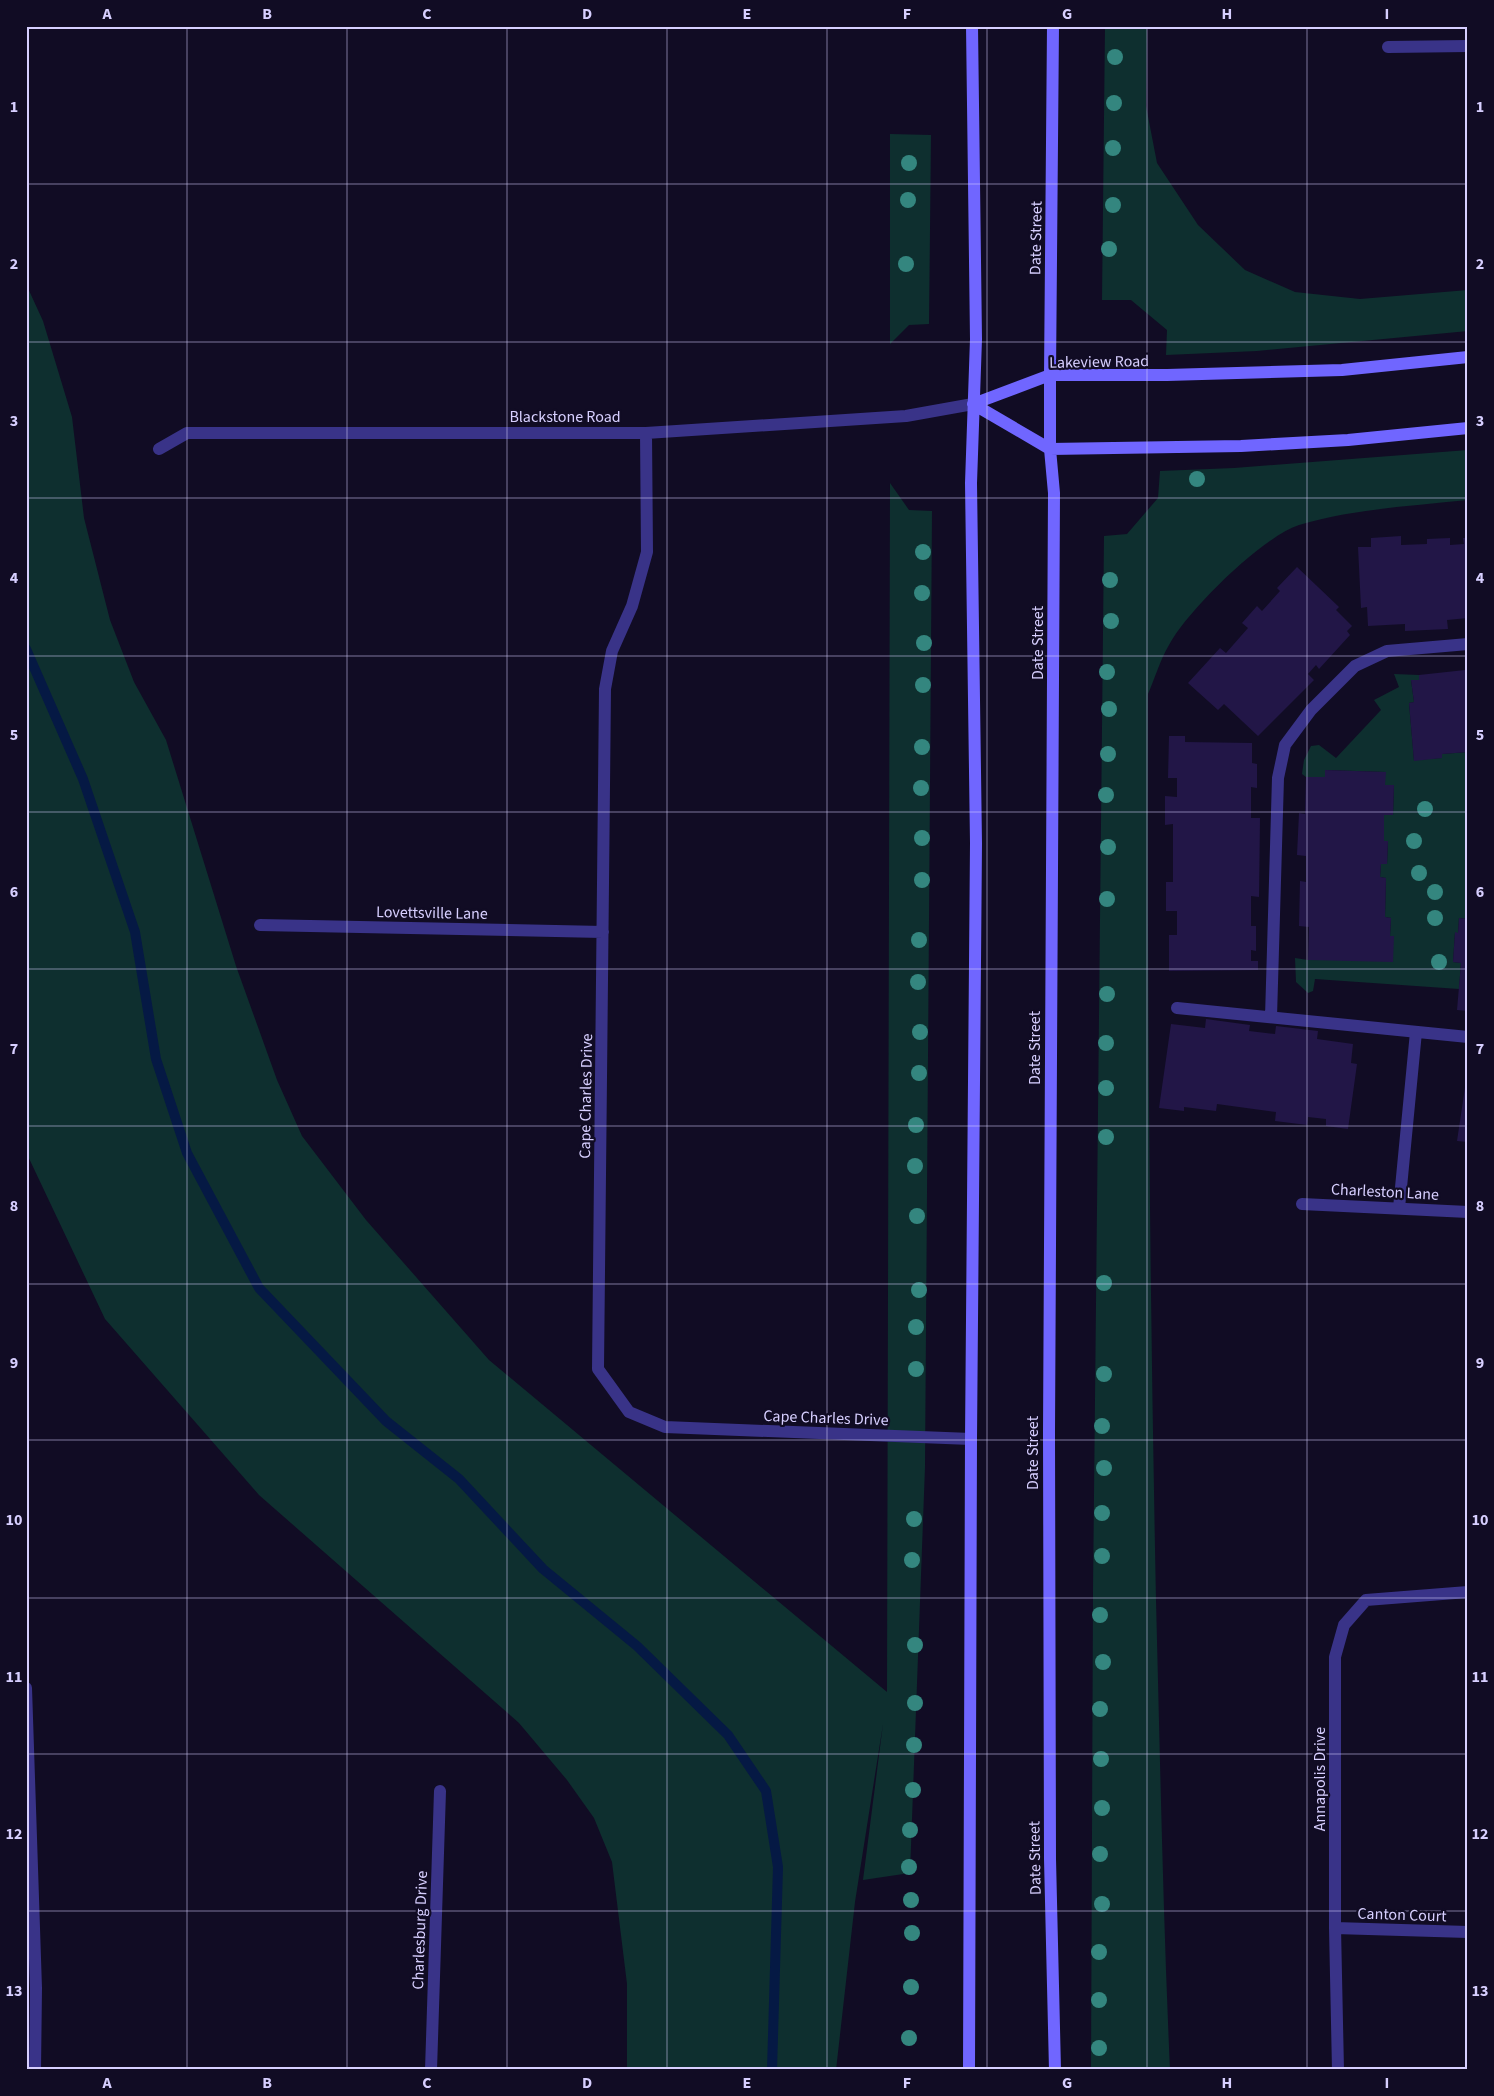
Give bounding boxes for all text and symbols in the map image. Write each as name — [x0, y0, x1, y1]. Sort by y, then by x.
text: A — [101, 3, 112, 25]
text: B — [262, 3, 272, 25]
text: C — [422, 3, 432, 25]
text: D — [582, 3, 592, 25]
text: E — [743, 3, 751, 25]
text: F — [903, 3, 911, 25]
text: G — [1062, 3, 1072, 25]
text: H — [1222, 3, 1232, 25]
text: I — [1385, 3, 1389, 25]
text: 1 — [10, 96, 18, 118]
text: 1 — [1476, 96, 1484, 118]
street label: Date Street — [1024, 200, 1048, 275]
text: 2 — [10, 253, 18, 275]
text: 2 — [1476, 253, 1484, 275]
street label: Lakeview Road — [1049, 350, 1149, 374]
street label: Blackstone Road — [509, 406, 621, 428]
text: 3 — [10, 410, 18, 432]
text: 3 — [1476, 410, 1484, 432]
text: 4 — [10, 567, 19, 589]
text: 4 — [1476, 567, 1485, 589]
street label: Date Street — [1027, 605, 1049, 680]
text: 5 — [10, 724, 18, 746]
text: 5 — [1476, 724, 1484, 746]
text: 6 — [10, 881, 18, 903]
text: 6 — [1476, 881, 1484, 903]
street label: Lovettsville Lane — [376, 901, 488, 925]
street label: Date Street — [1024, 1010, 1046, 1085]
street label: Cape Charles Drive — [574, 1033, 598, 1159]
text: 7 — [10, 1038, 18, 1060]
text: 7 — [1476, 1038, 1484, 1060]
street label: Charleston Lane — [1330, 1178, 1440, 1206]
text: 8 — [10, 1195, 18, 1217]
text: 8 — [1476, 1195, 1484, 1217]
text: 9 — [10, 1352, 18, 1374]
text: 9 — [1476, 1352, 1484, 1374]
street label: Cape Charles Drive — [763, 1405, 889, 1431]
street label: Date Street — [1022, 1415, 1044, 1490]
text: 10 — [6, 1509, 22, 1531]
text: 10 — [1472, 1509, 1488, 1531]
text: 11 — [6, 1666, 22, 1688]
text: 11 — [1472, 1666, 1488, 1688]
street label: Annapolis Drive — [1309, 1727, 1331, 1831]
street label: Date Street — [1023, 1820, 1047, 1895]
text: 12 — [6, 1823, 22, 1845]
text: 12 — [1472, 1823, 1488, 1845]
street label: Charlesburg Drive — [407, 1870, 433, 1990]
street label: Canton Court — [1357, 1902, 1448, 1928]
text: 13 — [6, 1980, 22, 2002]
text: 13 — [1472, 1980, 1488, 2002]
text: A — [101, 2072, 112, 2094]
text: B — [262, 2072, 272, 2094]
text: C — [422, 2072, 432, 2094]
text: D — [582, 2072, 592, 2094]
text: E — [743, 2072, 751, 2094]
text: F — [903, 2072, 911, 2094]
text: G — [1062, 2072, 1072, 2094]
text: H — [1222, 2072, 1232, 2094]
text: I — [1385, 2072, 1389, 2094]

